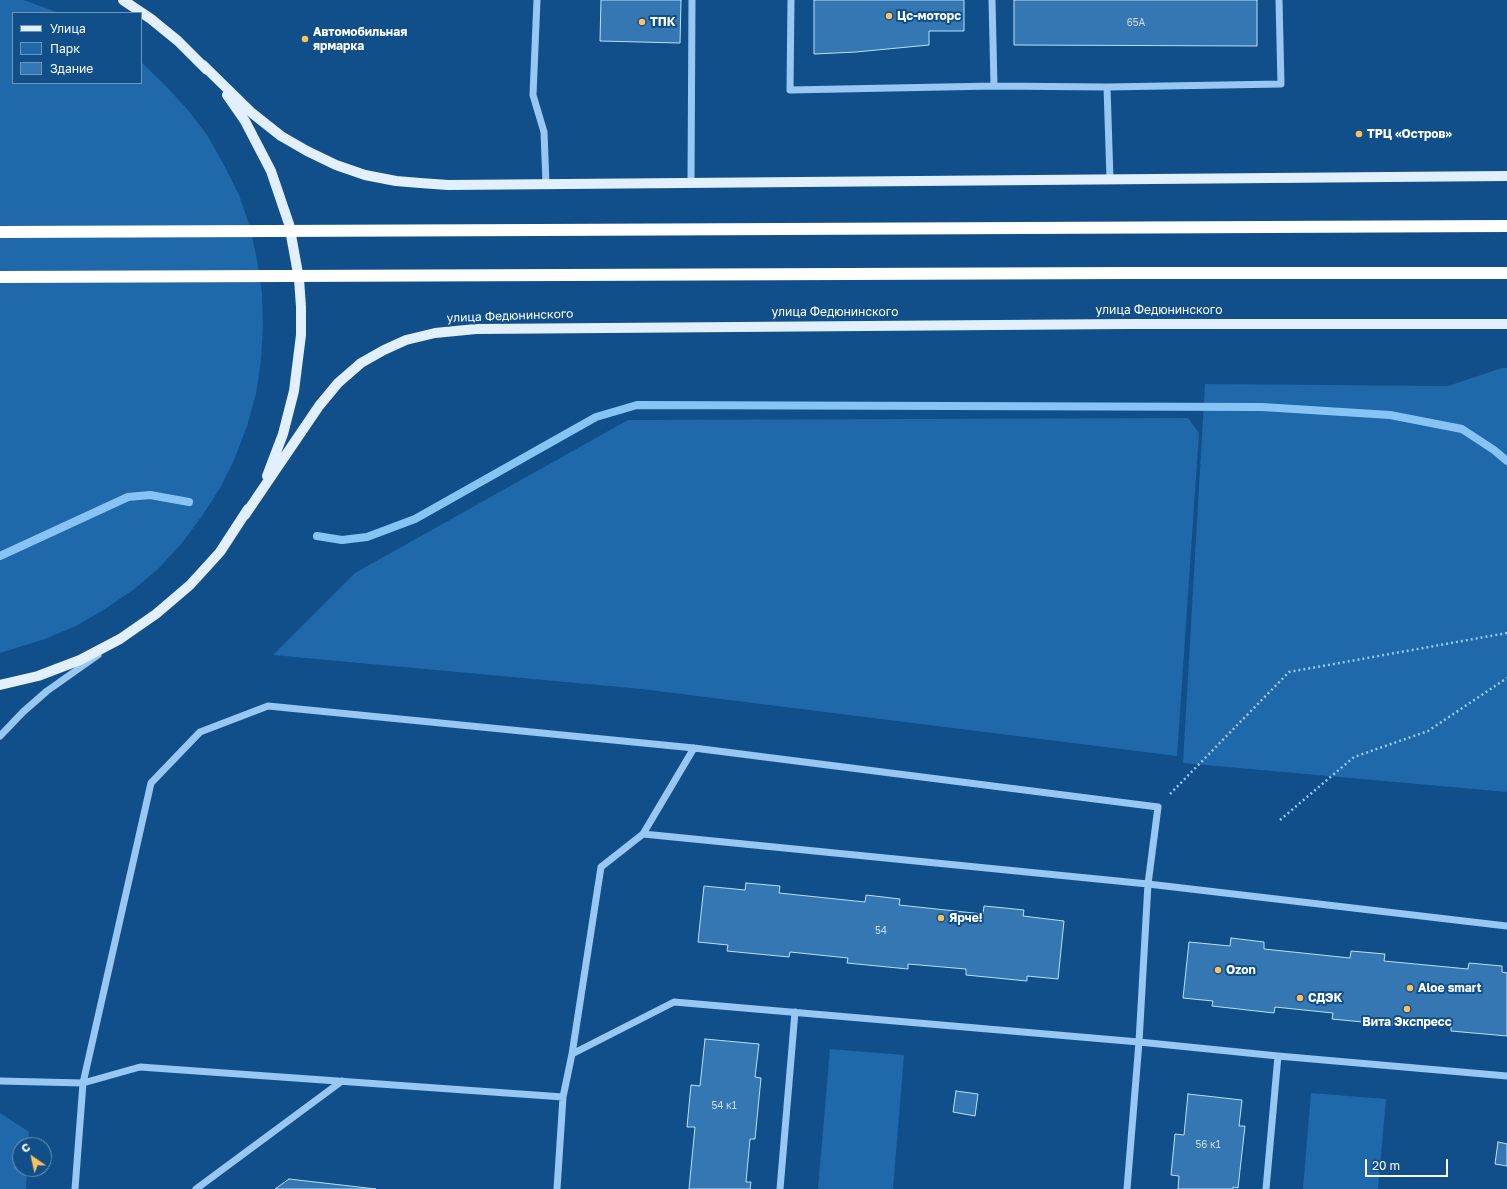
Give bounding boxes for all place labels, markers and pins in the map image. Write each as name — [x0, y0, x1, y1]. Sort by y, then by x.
place label: Цс-моторс — [897, 9, 961, 23]
marker: Цс-моторс — [884, 11, 894, 21]
place label: ТПК — [650, 15, 676, 29]
marker: ТПК — [637, 17, 647, 27]
place label: Автомобильная ярмарка — [313, 25, 407, 53]
marker: Автомобильная ярмарка — [300, 34, 310, 44]
place label: ТРЦ «Остров» — [1367, 127, 1452, 141]
marker: ТРЦ «Остров» — [1354, 129, 1364, 139]
place label: Ярче! — [949, 911, 983, 925]
marker: Ярче! — [936, 913, 946, 923]
place label: Ozon — [1226, 963, 1256, 977]
marker: Ozon — [1213, 965, 1223, 975]
place label: Aloe smart — [1418, 981, 1482, 995]
marker: Aloe smart — [1405, 983, 1415, 993]
place label: СДЭК — [1308, 991, 1342, 1005]
marker: СДЭК — [1295, 993, 1305, 1003]
marker: Вита Экспресс — [1402, 1004, 1412, 1014]
place label: Вита Экспресс — [1362, 1015, 1452, 1029]

